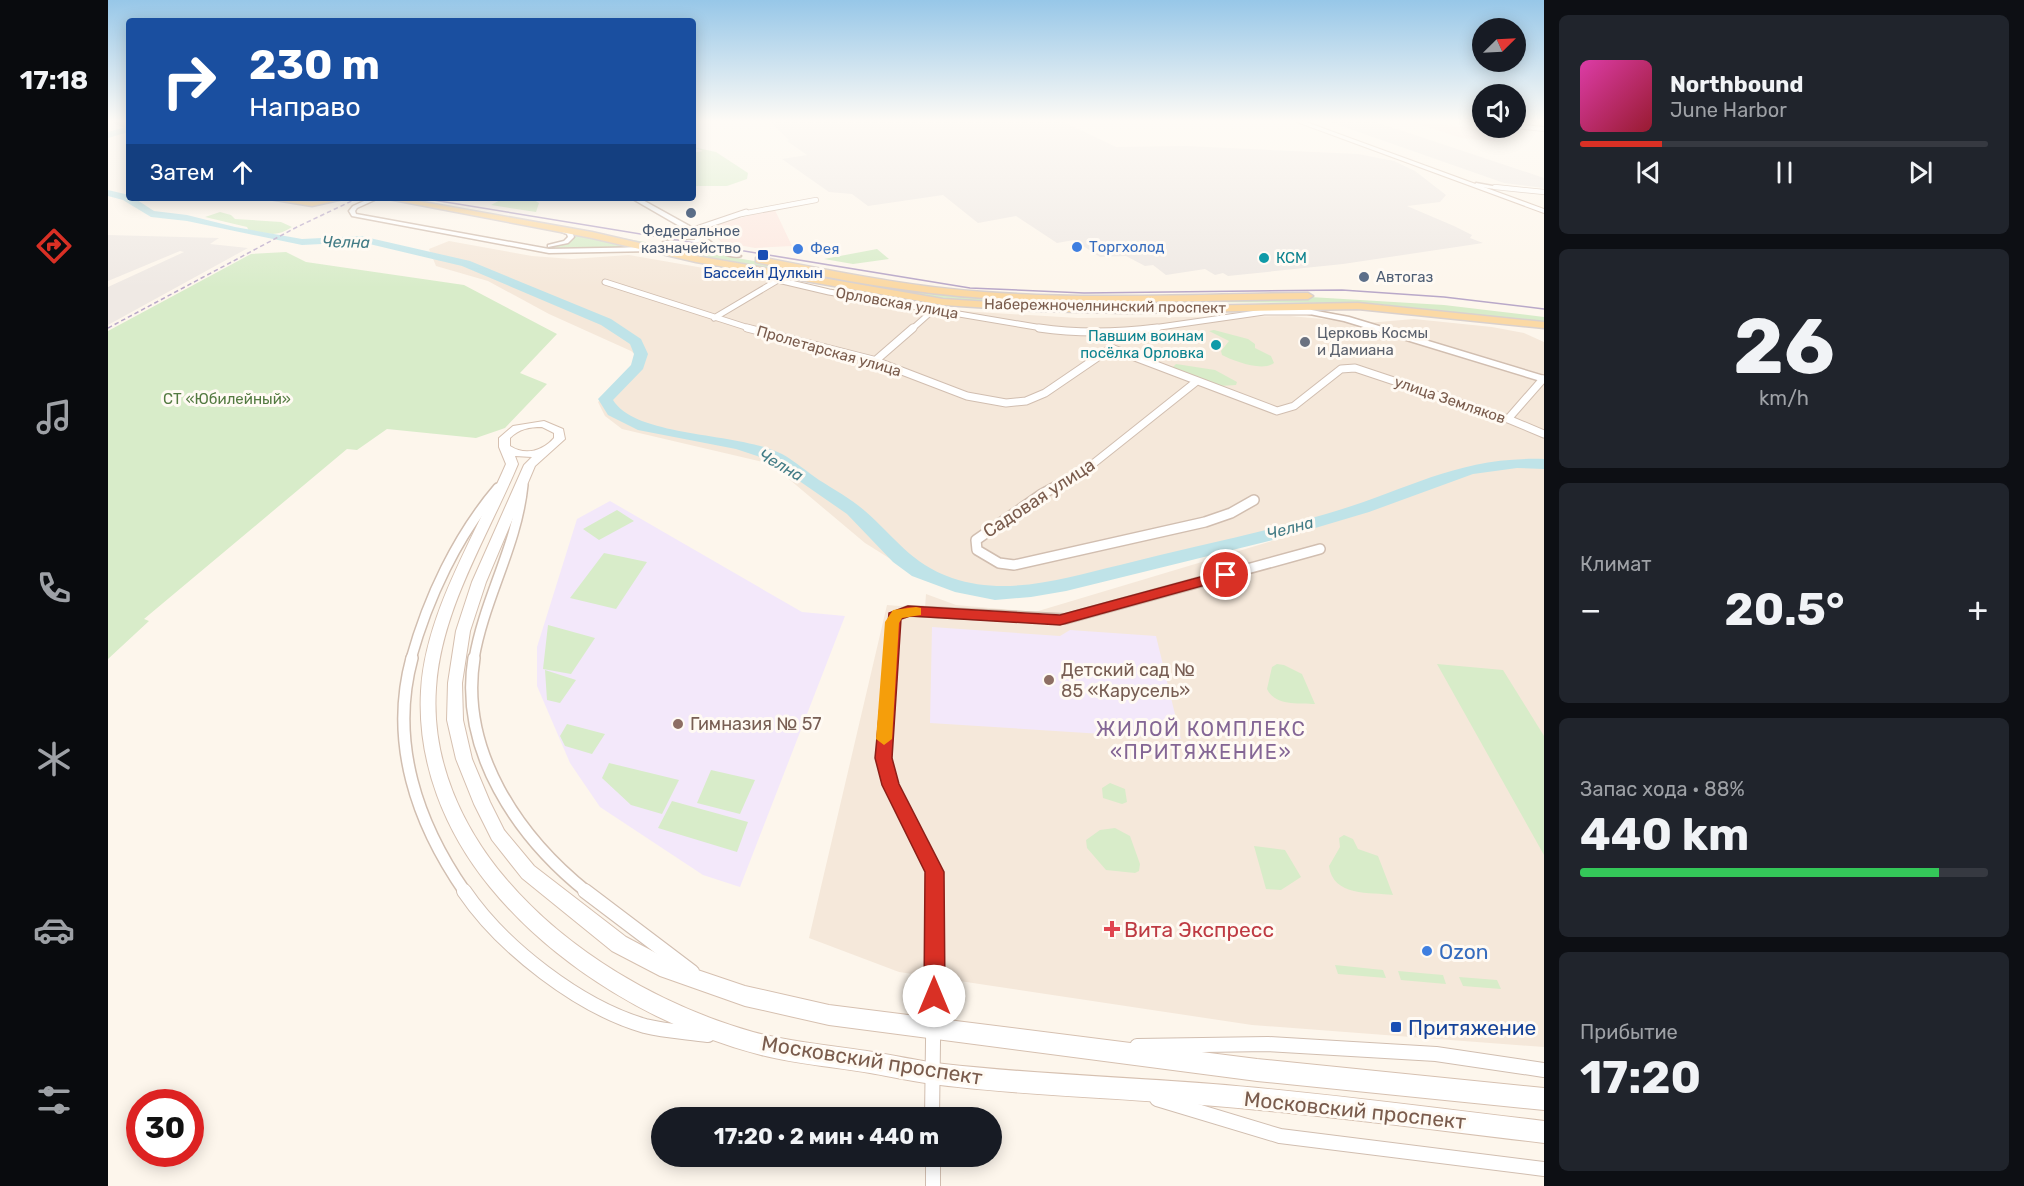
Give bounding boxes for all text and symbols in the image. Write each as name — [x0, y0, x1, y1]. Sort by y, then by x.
north arrow — [1472, 18, 1526, 72]
map controls — [1472, 18, 1526, 138]
text: 230 m — [249, 40, 380, 90]
icon: right — [150, 42, 228, 120]
text: 17:18 — [20, 64, 88, 96]
text: Northbound — [1670, 71, 1803, 98]
button: sound — [1472, 84, 1526, 138]
text: Направо — [249, 91, 361, 123]
text: June Harbor — [1670, 98, 1787, 122]
icon: ahead — [226, 156, 259, 189]
icon: previous — [1632, 156, 1665, 189]
icon: pause — [1768, 156, 1801, 189]
icon: next — [1904, 156, 1937, 189]
text: Затем — [150, 159, 214, 186]
marker: Федеральное казначейство — [684, 206, 698, 220]
place label: Федеральное казначейство — [641, 222, 741, 257]
icon: directions — [33, 225, 75, 267]
water label: Челна — [322, 232, 370, 252]
place label: Торгхолод — [1089, 238, 1165, 256]
place label: Фея — [810, 240, 839, 258]
marker: Торгхолод — [1070, 240, 1084, 254]
marker: Фея — [791, 242, 805, 256]
marker: Бассейн Дулкын — [756, 248, 770, 262]
place label: КСМ — [1276, 249, 1307, 267]
marker: КСМ — [1257, 251, 1271, 265]
place label: Бассейн Дулкын — [703, 264, 823, 282]
place label: Автогаз — [1376, 268, 1433, 286]
marker: Автогаз — [1357, 270, 1371, 284]
street label: Орловская улица — [834, 283, 960, 323]
street label: Набережночелнинский проспект — [984, 295, 1226, 317]
text: 26 — [1733, 300, 1835, 393]
street label: Пролетарская улица — [755, 322, 903, 380]
place label: Церковь Космы и Дамиана — [1317, 324, 1428, 359]
place label: Павшим воинам посёлка Орловка — [1080, 327, 1204, 362]
marker: Церковь Космы и Дамиана — [1298, 335, 1312, 349]
marker: Павшим воинам посёлка Орловка — [1209, 338, 1223, 352]
street label: улица Земляков — [1392, 373, 1508, 427]
text: km/h — [1759, 386, 1809, 410]
park label: СТ «Юбилейный» — [163, 390, 291, 408]
icon: music — [33, 396, 75, 438]
water label: Челна — [755, 445, 807, 485]
street label: Садовая улица — [979, 454, 1099, 542]
water label: Челна — [1264, 513, 1316, 543]
pin — [1200, 549, 1251, 600]
text: Климат — [1580, 552, 1652, 576]
icon: arrive — [1209, 558, 1242, 591]
icon: phone — [33, 567, 75, 609]
text: 20.5° — [1725, 583, 1844, 636]
text: − — [1580, 590, 1601, 629]
text: + — [1967, 590, 1988, 629]
place label: Детский сад № 85 «Карусель» — [1061, 659, 1195, 702]
marker: Детский сад № 85 «Карусель» — [1042, 673, 1056, 687]
place label: Гимназия № 57 — [690, 713, 822, 735]
marker: Гимназия № 57 — [671, 717, 685, 731]
district label: ЖИЛОЙ КОМПЛЕКС «ПРИТЯЖЕНИЕ» — [1096, 717, 1306, 764]
icon: climate — [33, 738, 75, 780]
text: Запас хода · 88% — [1580, 777, 1745, 801]
text: 440 km — [1580, 808, 1749, 861]
icon: car — [33, 909, 75, 951]
place label: Вита Экспресс — [1124, 917, 1274, 942]
marker: Вита Экспресс — [1105, 922, 1119, 936]
place label: Ozon — [1439, 939, 1489, 964]
marker: Ozon — [1420, 944, 1434, 958]
position arrow — [902, 964, 966, 1028]
place label: Притяжение — [1408, 1015, 1536, 1040]
marker: Притяжение — [1389, 1020, 1403, 1034]
text: Прибытие — [1580, 1020, 1678, 1044]
street label: Московский проспект — [760, 1030, 984, 1090]
text: 17:20 — [1580, 1051, 1701, 1104]
icon: filters — [33, 1079, 75, 1121]
street label: Московский проспект — [1243, 1086, 1468, 1134]
speed limit sign: 30 — [126, 1089, 204, 1167]
text: 17:20 · 2 мин · 440 m — [714, 1123, 939, 1150]

